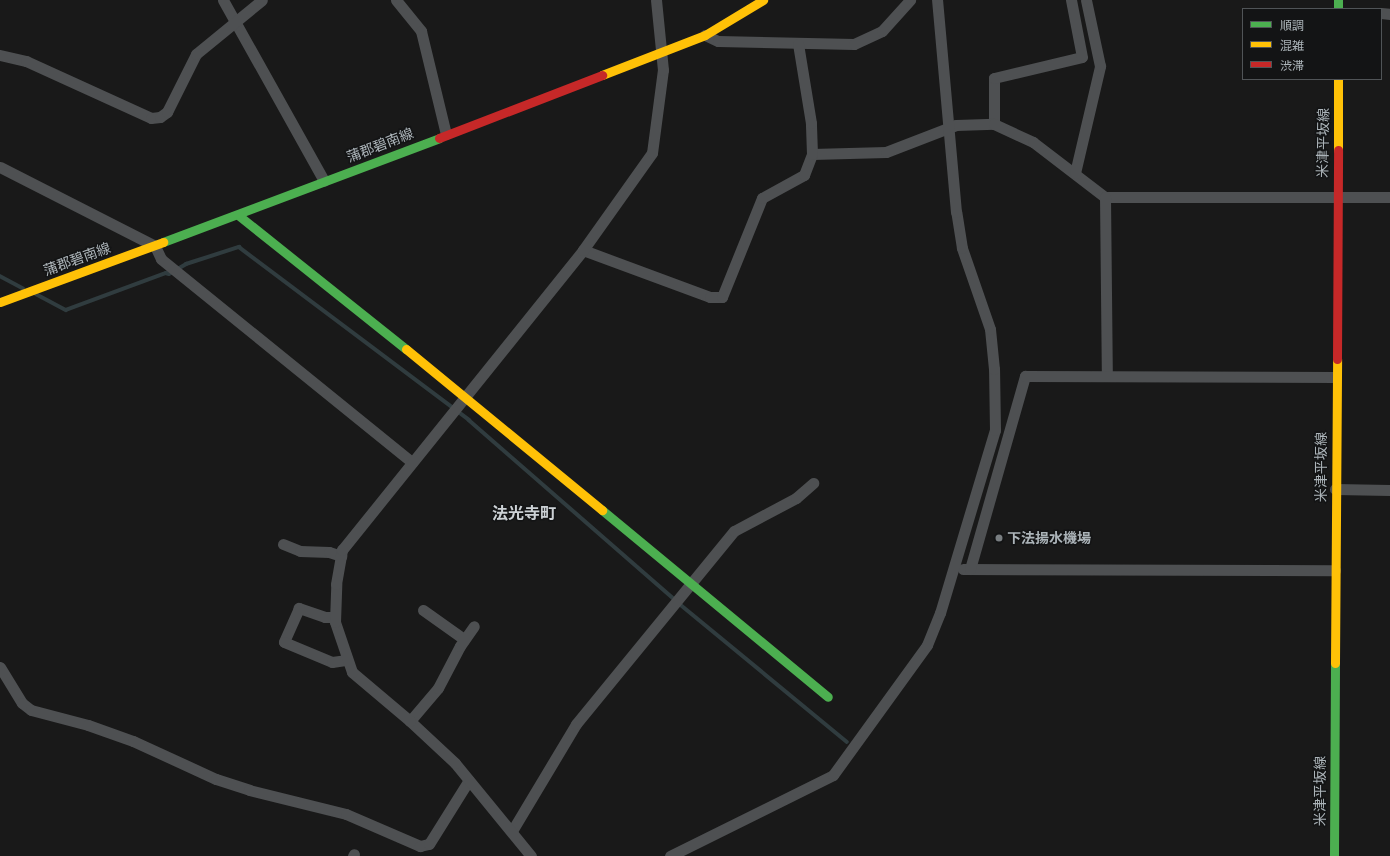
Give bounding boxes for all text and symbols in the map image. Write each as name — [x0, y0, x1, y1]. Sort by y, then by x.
legend — [1242, 8, 1382, 80]
text: 順調 — [1280, 19, 1304, 33]
text: 混雑 — [1280, 39, 1304, 53]
text: 渋滞 — [1280, 59, 1304, 73]
street label: 米津平坂線 — [1314, 108, 1332, 178]
street label: 蒲郡碧南線 — [344, 125, 416, 165]
street label: 蒲郡碧南線 — [41, 239, 113, 279]
street label: 米津平坂線 — [1313, 432, 1329, 502]
district label: 法光寺町 — [492, 504, 556, 524]
place label: 下法揚水機場 — [1007, 530, 1091, 546]
marker: 下法揚水機場 — [994, 533, 1004, 543]
street label: 米津平坂線 — [1312, 756, 1328, 826]

